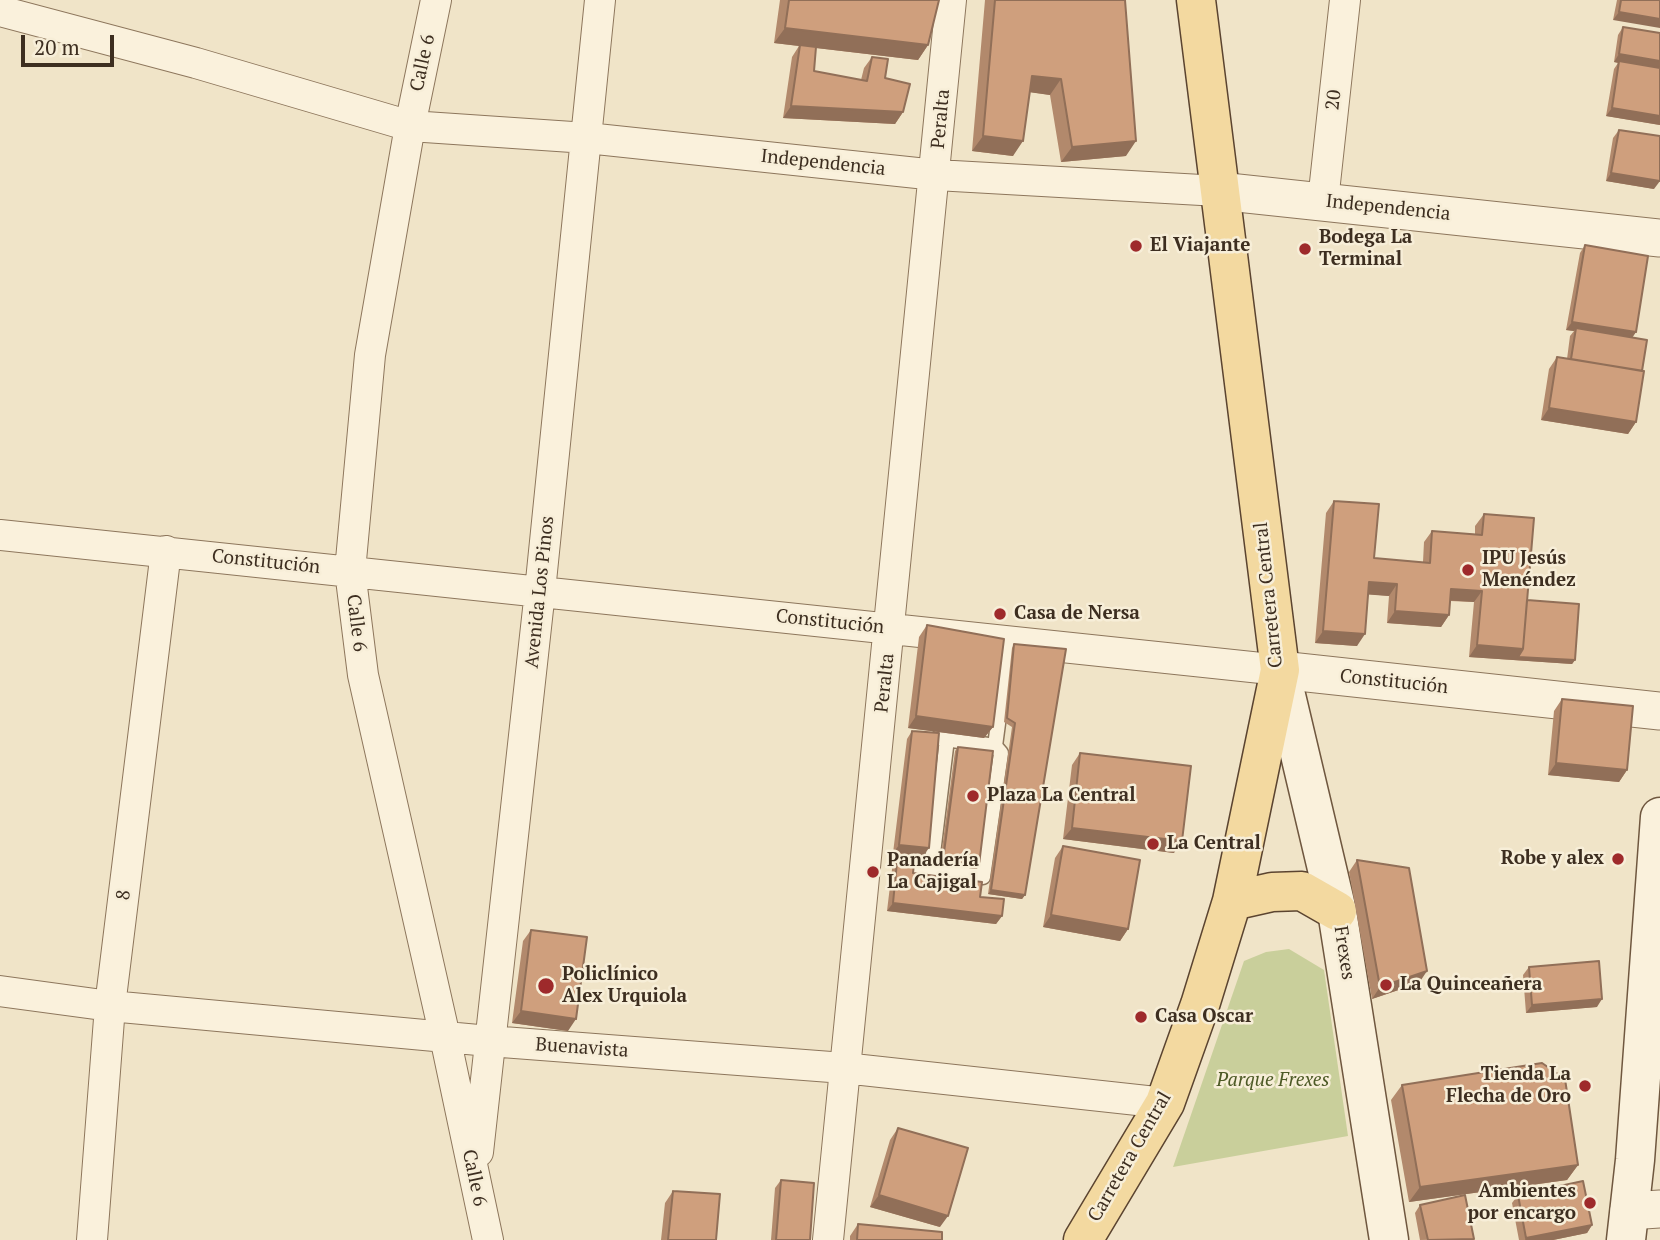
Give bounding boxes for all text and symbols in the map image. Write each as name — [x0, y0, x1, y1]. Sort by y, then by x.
scale bar — [24, 21, 117, 65]
street label: Calle 6 — [406, 32, 440, 94]
text: 20 m — [34, 33, 80, 61]
street label: Peralta — [927, 88, 955, 150]
street label: 20 — [1322, 89, 1346, 111]
street label: Independencia — [760, 145, 886, 181]
street label: Independencia — [1325, 190, 1451, 226]
place label: Bodega La Terminal — [1319, 227, 1412, 271]
place label: El Viajante — [1150, 235, 1250, 257]
marker: El Viajante — [1128, 238, 1144, 254]
marker: Bodega La Terminal — [1297, 241, 1313, 257]
street label: Avenida Los Pinos — [521, 515, 559, 669]
street label: Carretera Central — [1250, 521, 1288, 669]
street label: Constitución — [211, 545, 321, 579]
place label: IPU Jesús Menéndez — [1482, 548, 1576, 592]
marker: IPU Jesús Menéndez — [1460, 562, 1476, 578]
street label: Calle 6 — [341, 593, 371, 653]
place label: Casa de Nersa — [1014, 603, 1140, 625]
street label: Constitución — [775, 605, 885, 639]
marker: Casa de Nersa — [992, 606, 1008, 622]
street label: Peralta — [871, 652, 899, 714]
street label: Constitución — [1339, 665, 1449, 699]
place label: Plaza La Central — [987, 785, 1135, 807]
marker: Plaza La Central — [965, 788, 981, 804]
place label: La Central — [1167, 833, 1261, 855]
marker: La Central — [1145, 836, 1161, 852]
place label: Robe y alex — [1501, 848, 1604, 870]
place label: Panadería La Cajigal — [887, 850, 979, 894]
marker: Robe y alex — [1610, 851, 1626, 867]
marker: Panadería La Cajigal — [865, 864, 881, 880]
street label: 8 — [112, 889, 136, 901]
street label: Frexes — [1328, 924, 1360, 982]
place label: Policlínico Alex Urquiola — [562, 964, 687, 1008]
place label: La Quinceañera — [1400, 974, 1542, 996]
marker: Policlínico Alex Urquiola — [536, 976, 556, 996]
marker: La Quinceañera — [1378, 977, 1394, 993]
place label: Casa Oscar — [1155, 1006, 1253, 1028]
marker: Casa Oscar — [1133, 1009, 1149, 1025]
street label: Buenavista — [535, 1033, 629, 1063]
place label: Tienda La Flecha de Oro — [1446, 1064, 1571, 1108]
park label: Parque Frexes — [1217, 1070, 1329, 1092]
marker: Tienda La Flecha de Oro — [1577, 1078, 1593, 1094]
street label: Carretera Central — [1084, 1088, 1176, 1226]
street label: Calle 6 — [457, 1147, 491, 1209]
place label: Ambientes por encargo — [1467, 1181, 1576, 1225]
marker: Ambientes por encargo — [1582, 1195, 1598, 1211]

